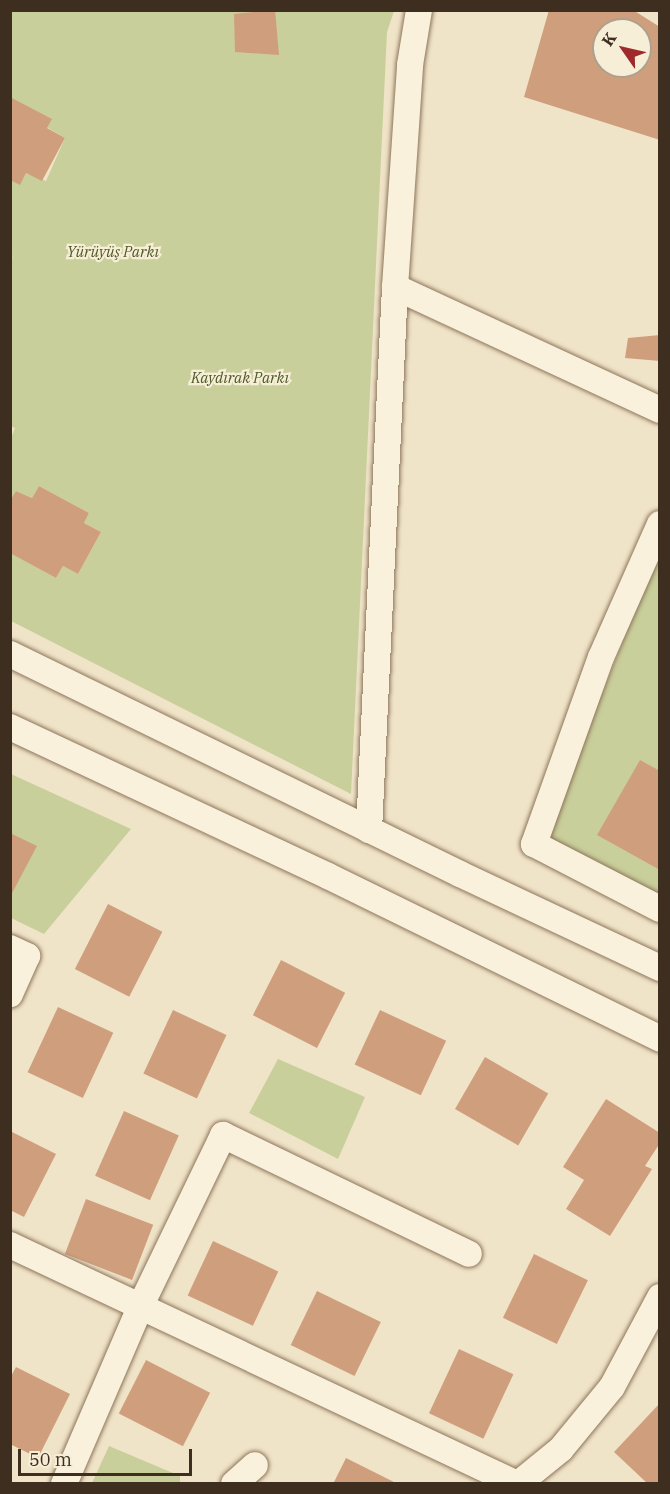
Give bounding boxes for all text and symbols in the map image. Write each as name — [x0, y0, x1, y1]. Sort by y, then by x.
north arrow — [592, 18, 652, 78]
text: K — [597, 28, 620, 50]
park label: Yürüyüş Parkı — [67, 243, 159, 261]
park label: Kaydırak Parkı — [191, 369, 289, 387]
scale bar — [21, 1437, 195, 1475]
text: 50 m — [29, 1448, 72, 1471]

